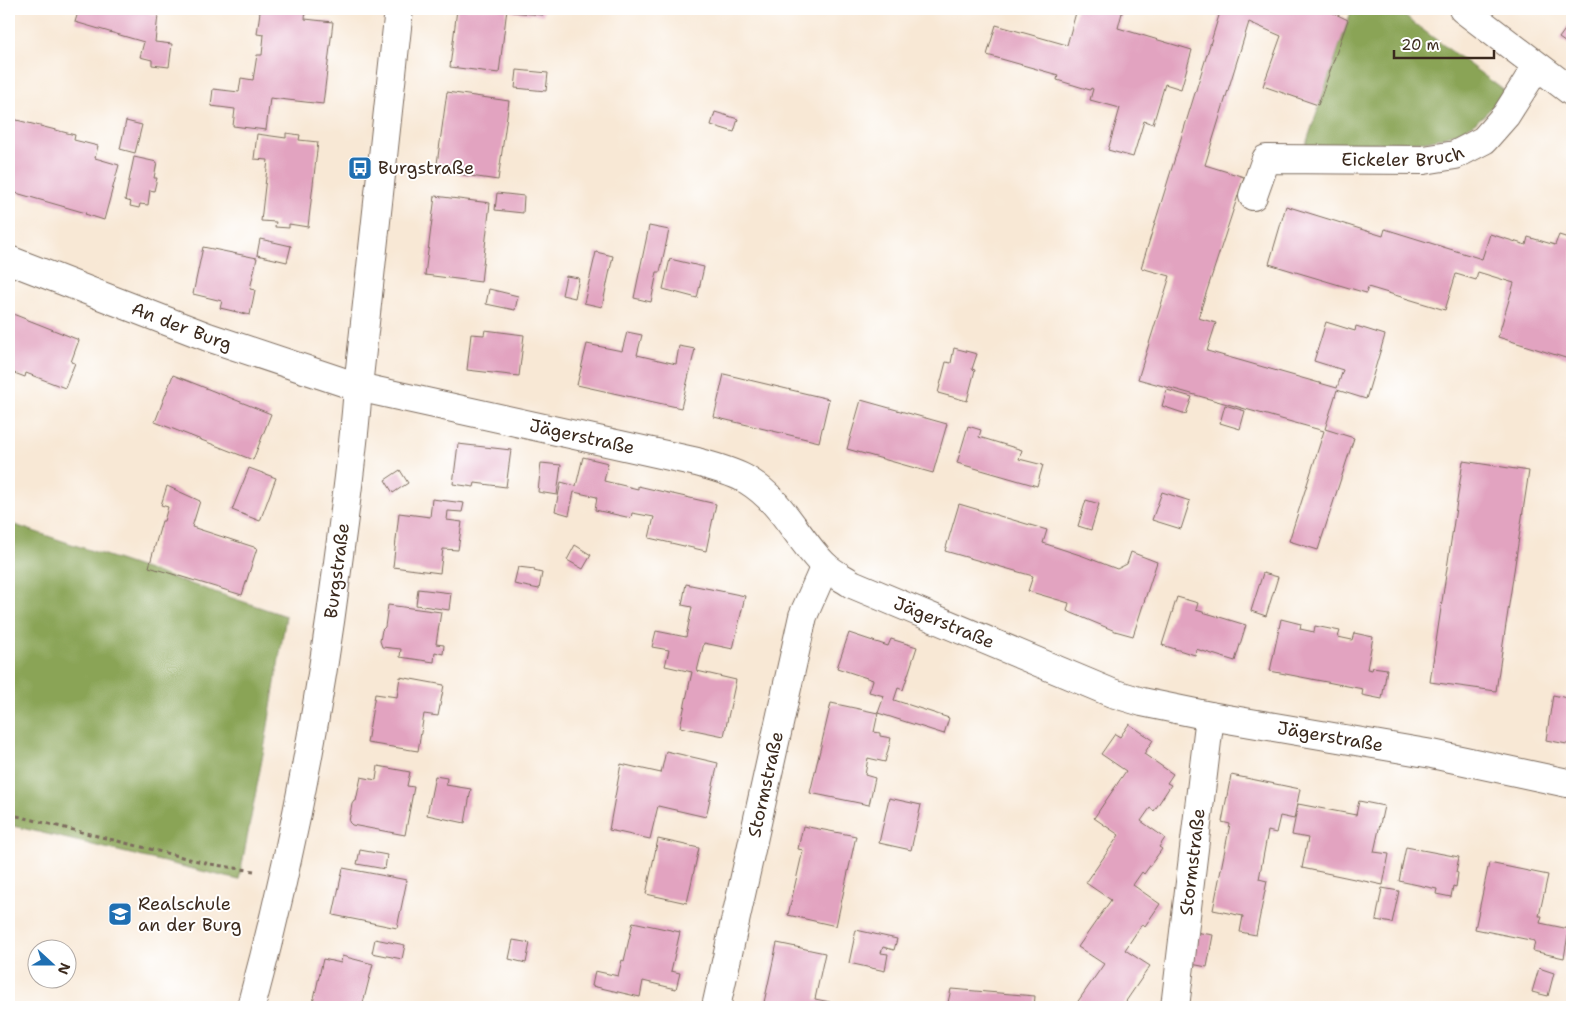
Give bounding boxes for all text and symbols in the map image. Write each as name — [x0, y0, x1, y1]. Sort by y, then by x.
scale bar — [1394, 28, 1494, 60]
text: 20 m — [1401, 35, 1440, 55]
street label: Eickeler Bruch — [1341, 140, 1468, 172]
bus stop icon: Burgstraße — [347, 155, 373, 181]
place label: Burgstraße — [378, 156, 474, 180]
street label: An der Burg — [128, 297, 235, 356]
street label: Jägerstraße — [527, 413, 637, 460]
street label: Burgstraße — [319, 521, 355, 620]
street label: Jägerstraße — [890, 591, 998, 654]
street label: Jägerstraße — [1276, 716, 1385, 757]
street label: Stormstraße — [742, 729, 789, 840]
street label: Stormstraße — [1174, 807, 1211, 917]
place label: Realschule an der Burg — [138, 892, 242, 937]
school or university icon: Realschule an der Burg — [107, 901, 133, 927]
north arrow — [28, 938, 78, 988]
text: N — [54, 960, 75, 977]

